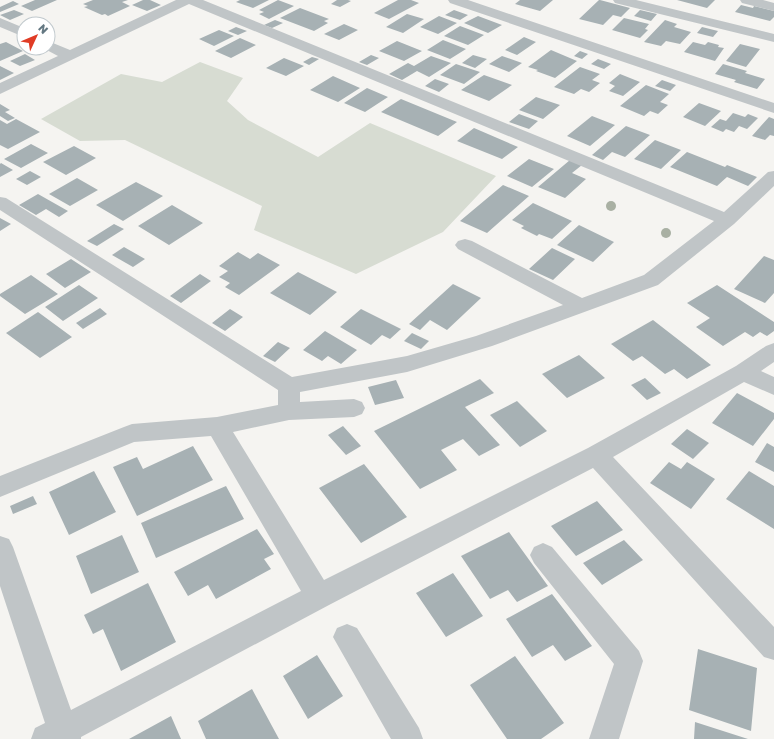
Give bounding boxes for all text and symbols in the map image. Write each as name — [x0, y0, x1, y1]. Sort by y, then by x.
north arrow — [16, 16, 56, 56]
text: N — [36, 21, 51, 36]

